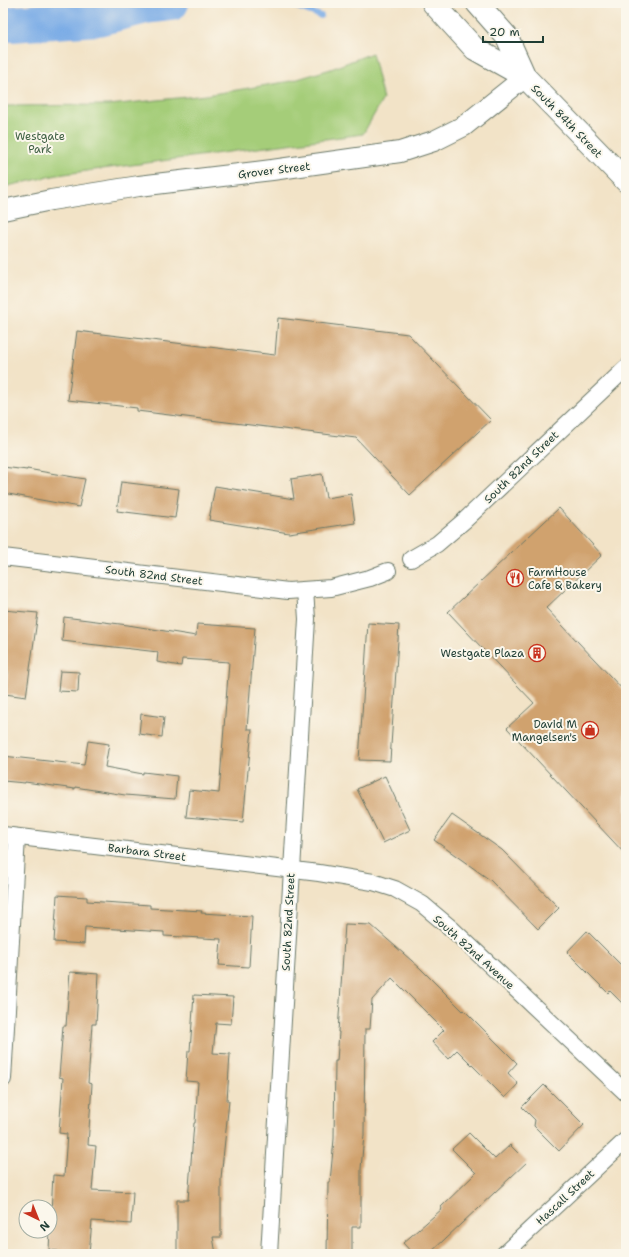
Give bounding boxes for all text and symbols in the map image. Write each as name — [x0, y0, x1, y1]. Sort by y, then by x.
scale bar — [483, 18, 543, 44]
text: 20 m — [489, 24, 520, 40]
street label: South 84th Street — [528, 81, 606, 161]
park label: Westgate Park — [15, 129, 65, 157]
street label: Grover Street — [237, 159, 311, 182]
street label: South 82nd Street — [481, 428, 562, 507]
street label: South 82nd Street — [104, 562, 204, 589]
place label: FarmHouse Cafe & Bakery — [528, 565, 602, 593]
restaurant icon: FarmHouse Cafe & Bakery — [505, 568, 525, 588]
building icon: Westgate Plaza — [527, 643, 547, 663]
place label: Westgate Plaza — [441, 646, 524, 661]
place label: David M Mangelsen's — [512, 717, 577, 745]
shop icon: David M Mangelsen's — [580, 720, 600, 740]
street label: Barbara Street — [107, 840, 187, 865]
street label: South 82nd Street — [278, 872, 299, 972]
street label: South 82nd Avenue — [430, 912, 518, 993]
street label: Hascall Street — [533, 1166, 598, 1228]
north arrow — [18, 1199, 58, 1239]
text: N — [36, 1217, 53, 1235]

